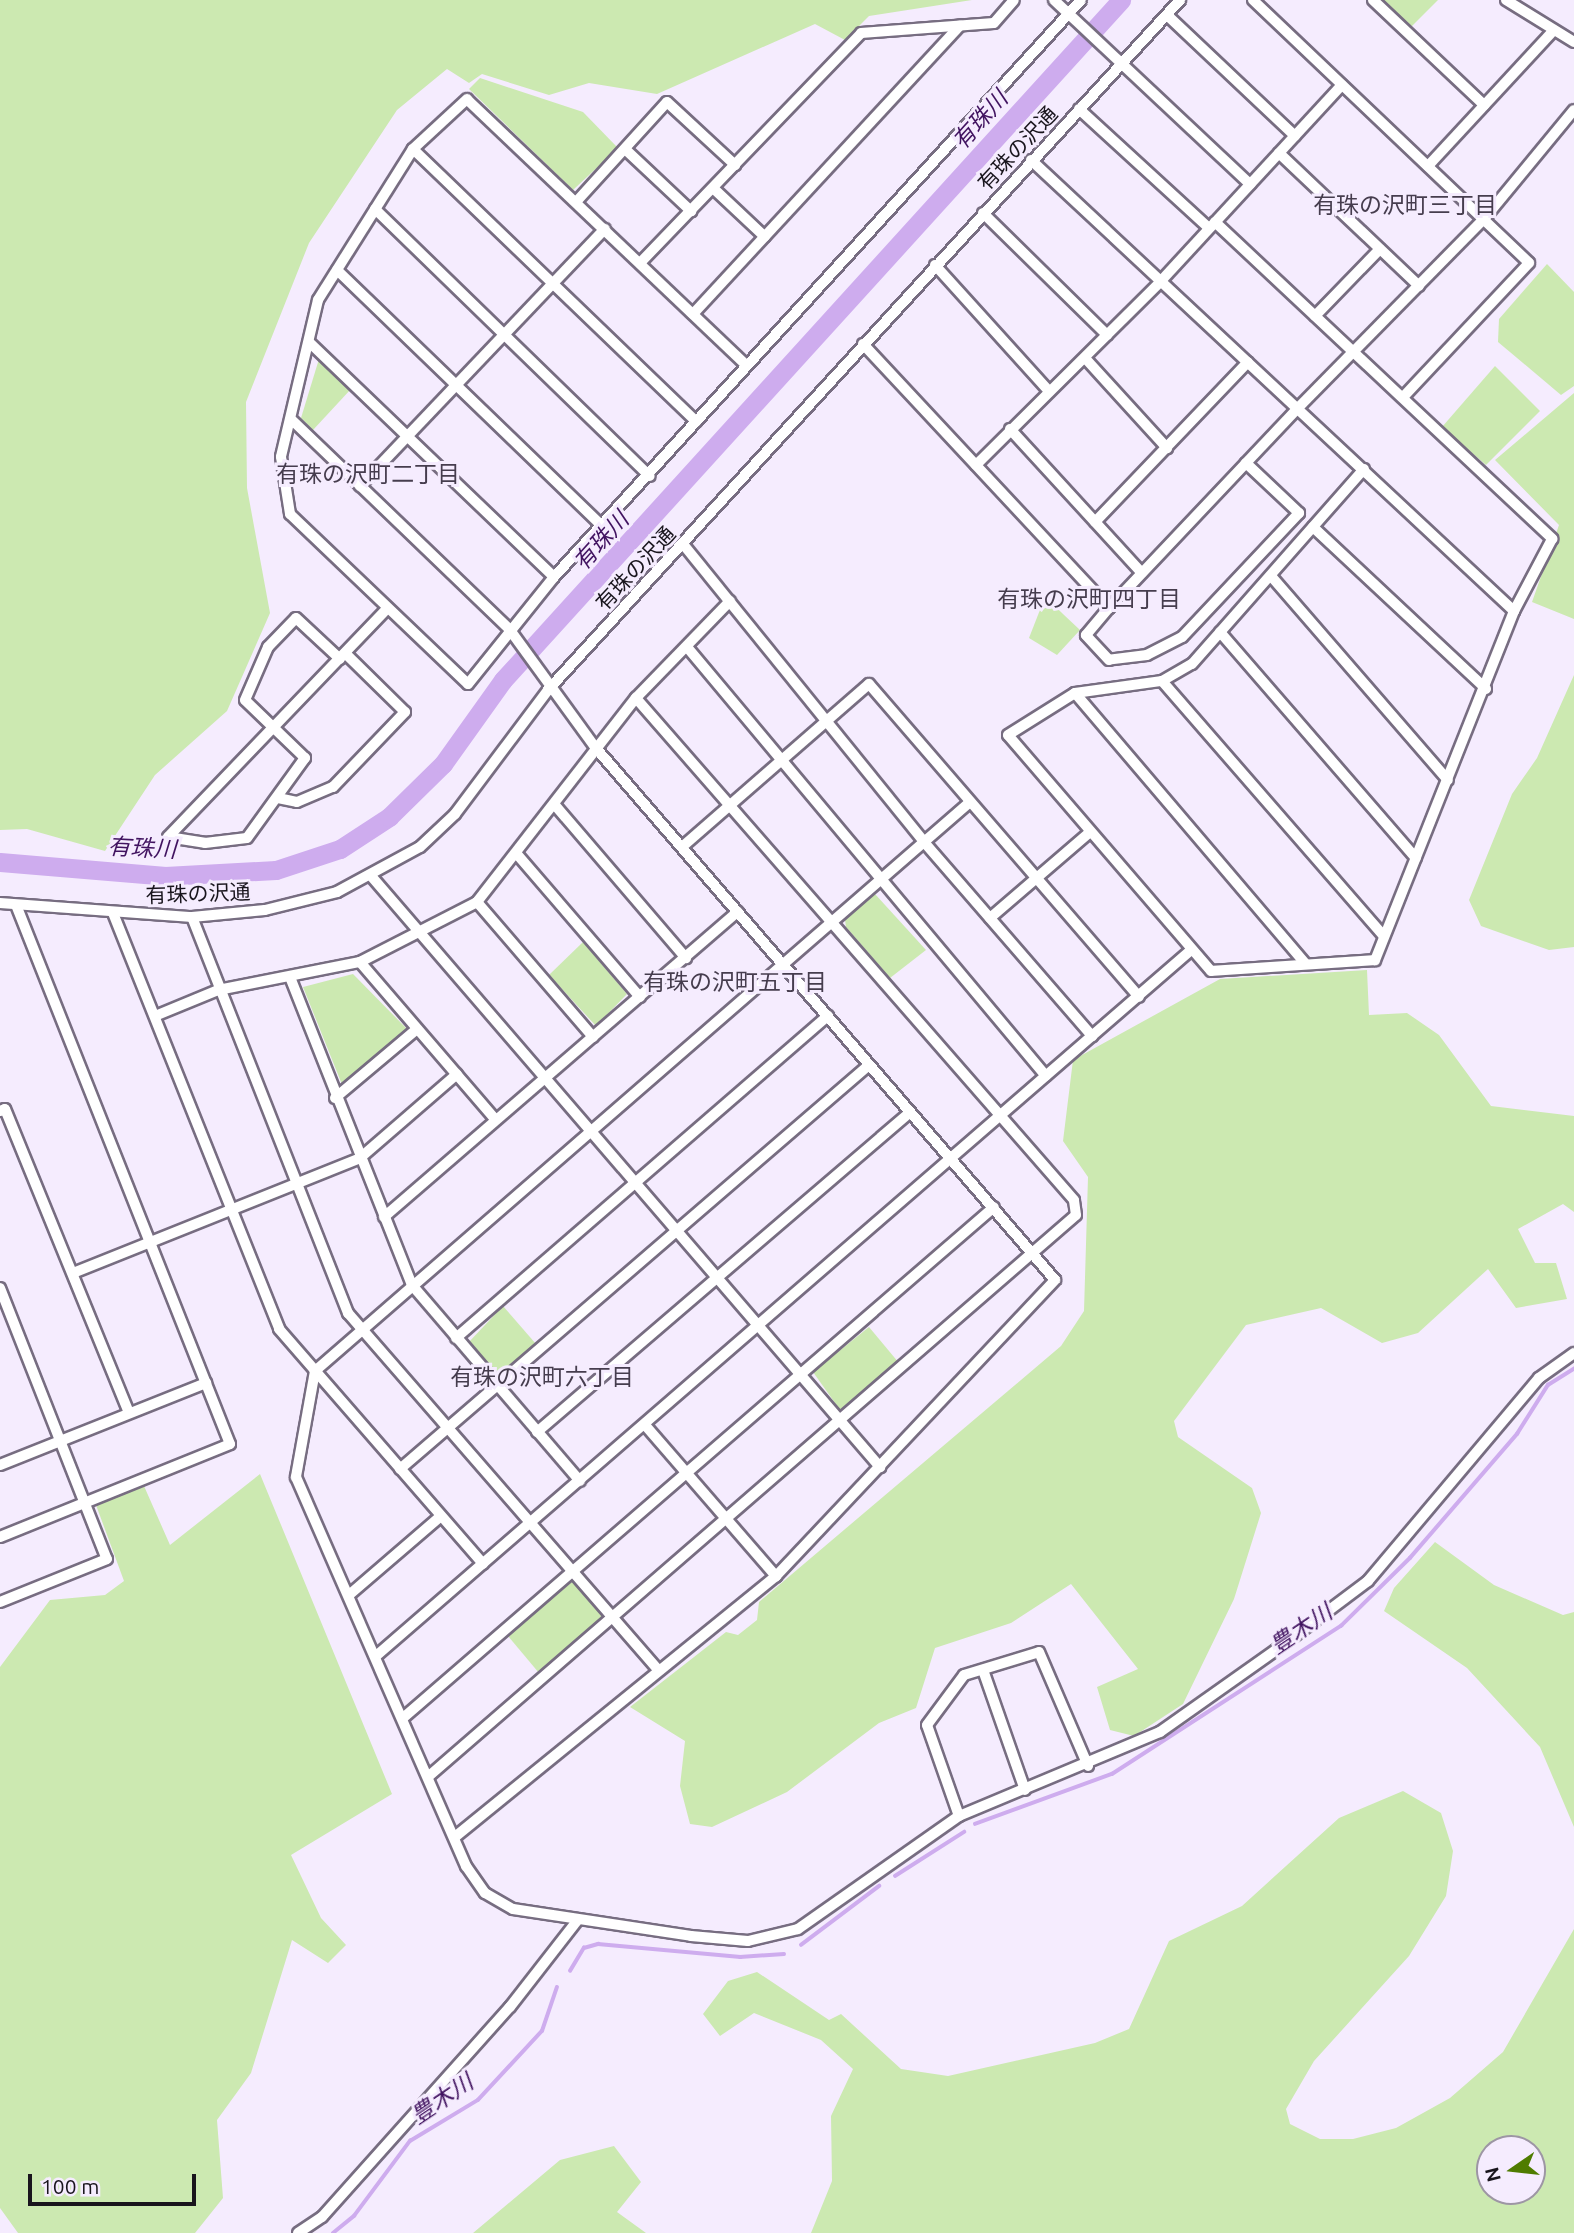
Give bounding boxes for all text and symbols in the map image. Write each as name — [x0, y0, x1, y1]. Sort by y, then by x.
water label: 有珠川 — [947, 85, 1013, 155]
street label: 有珠の沢通 — [972, 101, 1062, 195]
district label: 有珠の沢町三丁目 — [1313, 191, 1497, 219]
district label: 有珠の沢町二丁目 — [276, 460, 460, 488]
water label: 有珠川 — [568, 506, 634, 576]
street label: 有珠の沢通 — [590, 521, 680, 615]
district label: 有珠の沢町四丁目 — [997, 585, 1181, 613]
water label: 有珠川 — [107, 832, 177, 864]
street label: 有珠の沢通 — [145, 879, 251, 907]
district label: 有珠の沢町五丁目 — [643, 968, 827, 996]
district label: 有珠の沢町六丁目 — [450, 1363, 634, 1391]
water label: 豊木川 — [1265, 1598, 1337, 1660]
water label: 豊木川 — [406, 2068, 478, 2130]
north arrow — [1476, 2135, 1546, 2205]
scale bar — [32, 2160, 200, 2204]
text: N — [1480, 2165, 1505, 2184]
text: 100 m — [41, 2174, 99, 2198]

